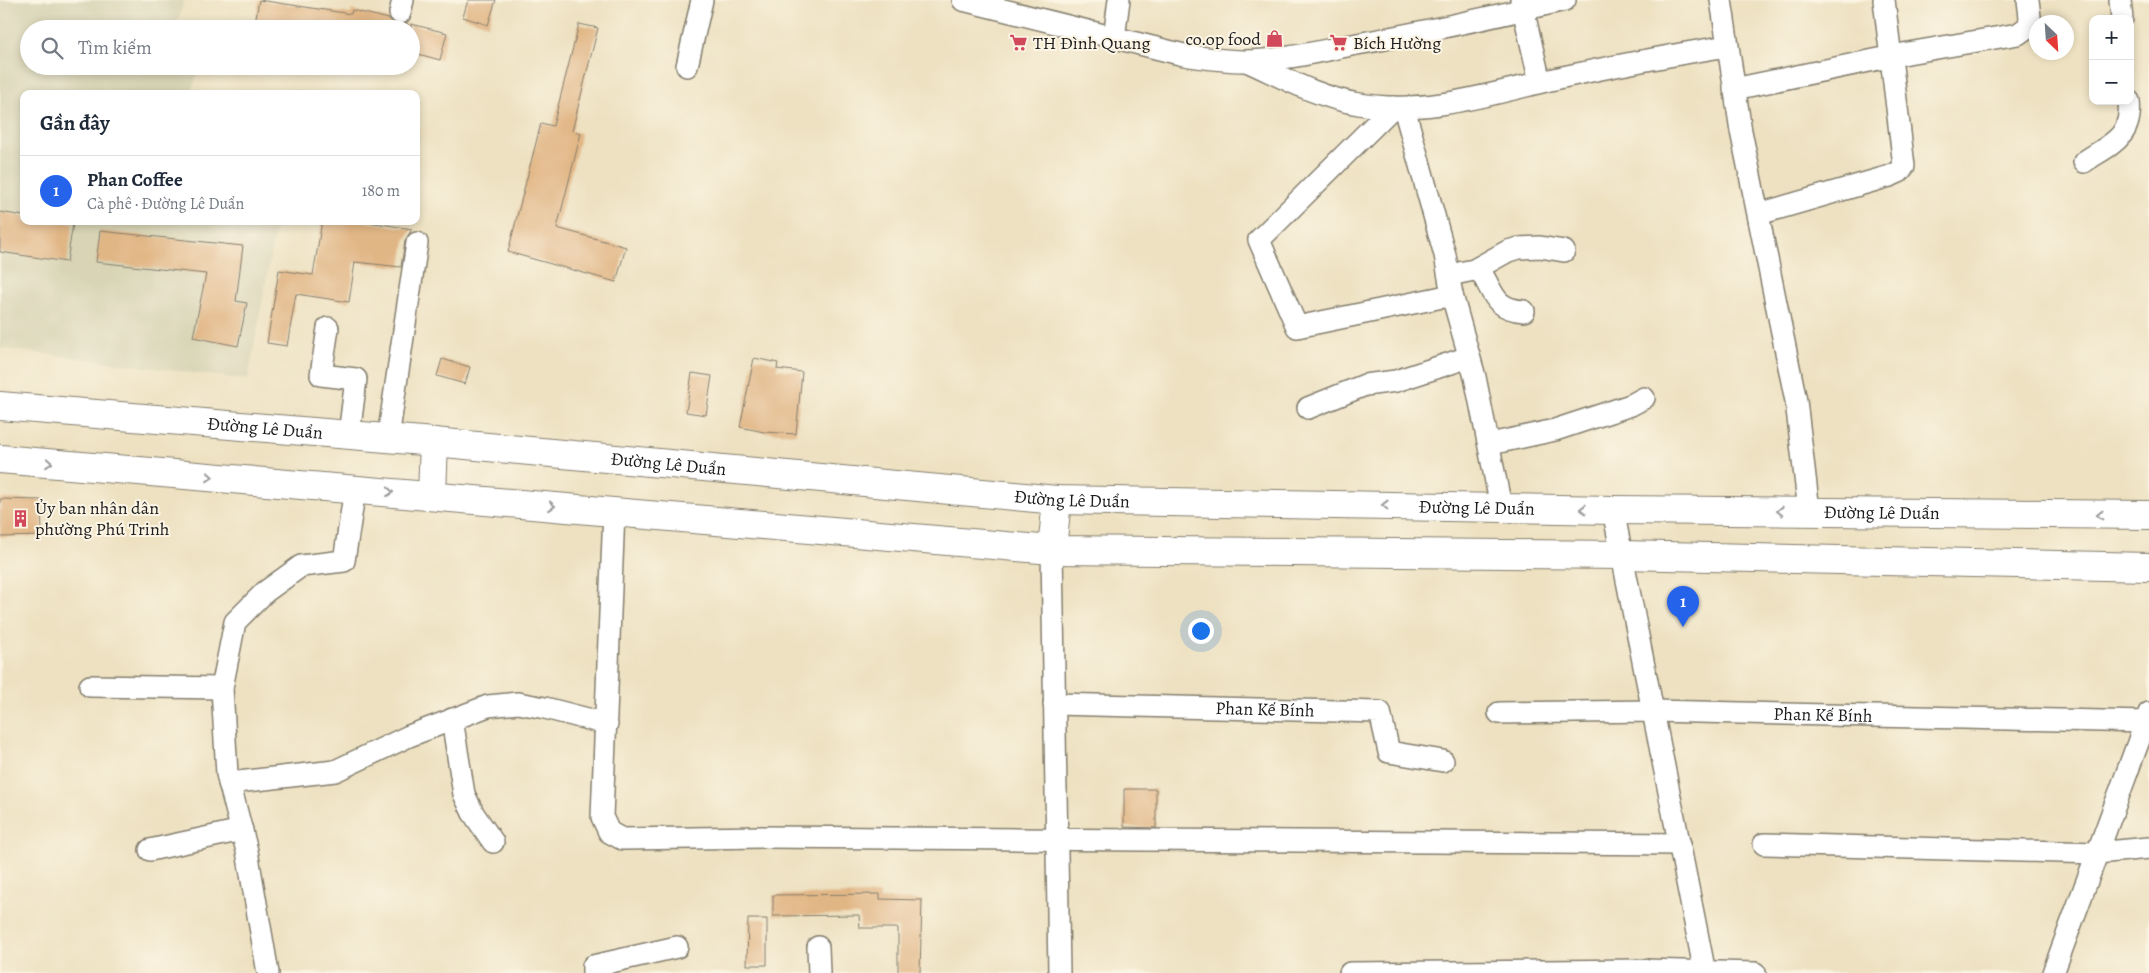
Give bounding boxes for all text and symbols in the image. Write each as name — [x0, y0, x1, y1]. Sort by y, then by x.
north arrow — [2029, 15, 2074, 60]
map controls — [2089, 15, 2134, 105]
button: + — [2089, 15, 2134, 60]
search box — [20, 20, 420, 75]
place label: co.op food — [1185, 27, 1261, 51]
shop icon: co.op food — [1265, 29, 1285, 49]
place label: TH Đình Quang — [1033, 31, 1150, 55]
place label: Bích Hường — [1353, 31, 1441, 55]
supermarket icon: TH Đình Quang — [1009, 33, 1029, 53]
supermarket icon: Bích Hường — [1329, 33, 1349, 53]
icon: search — [38, 34, 66, 62]
text: Tìm kiếm — [78, 35, 152, 61]
button: − — [2089, 60, 2134, 105]
text: Gần đây — [40, 109, 110, 137]
text: Phan Coffee — [87, 167, 183, 193]
text: 1 — [53, 180, 59, 202]
text: 180 m — [362, 180, 400, 202]
text: Cà phê · Đường Lê Duẩn — [87, 193, 244, 215]
street label: Đường Lê Duẩn — [206, 411, 324, 445]
street label: Đường Lê Duẩn — [610, 447, 728, 481]
one-way arrow — [45, 457, 53, 468]
one-way arrow — [207, 471, 215, 482]
street label: Đường Lê Duẩn — [1013, 484, 1130, 513]
one-way arrow — [386, 486, 394, 497]
street label: Đường Lê Duẩn — [1419, 495, 1535, 521]
place label: Ủy ban nhân dân phường Phú Trinh — [35, 496, 170, 541]
one-way arrow — [548, 500, 556, 511]
one-way arrow — [1381, 500, 1389, 511]
street label: Đường Lê Duẩn — [1824, 500, 1940, 525]
one-way arrow — [1579, 504, 1586, 514]
one-way arrow — [1776, 506, 1784, 516]
building icon: Ủy ban nhân dân phường Phú Trinh — [11, 508, 31, 528]
one-way arrow — [2096, 509, 2104, 520]
pin: 1 — [1667, 586, 1699, 627]
your location — [1188, 618, 1214, 644]
street label: Phan Kế Bính — [1215, 696, 1315, 722]
street label: Phan Kế Bính — [1773, 702, 1873, 728]

